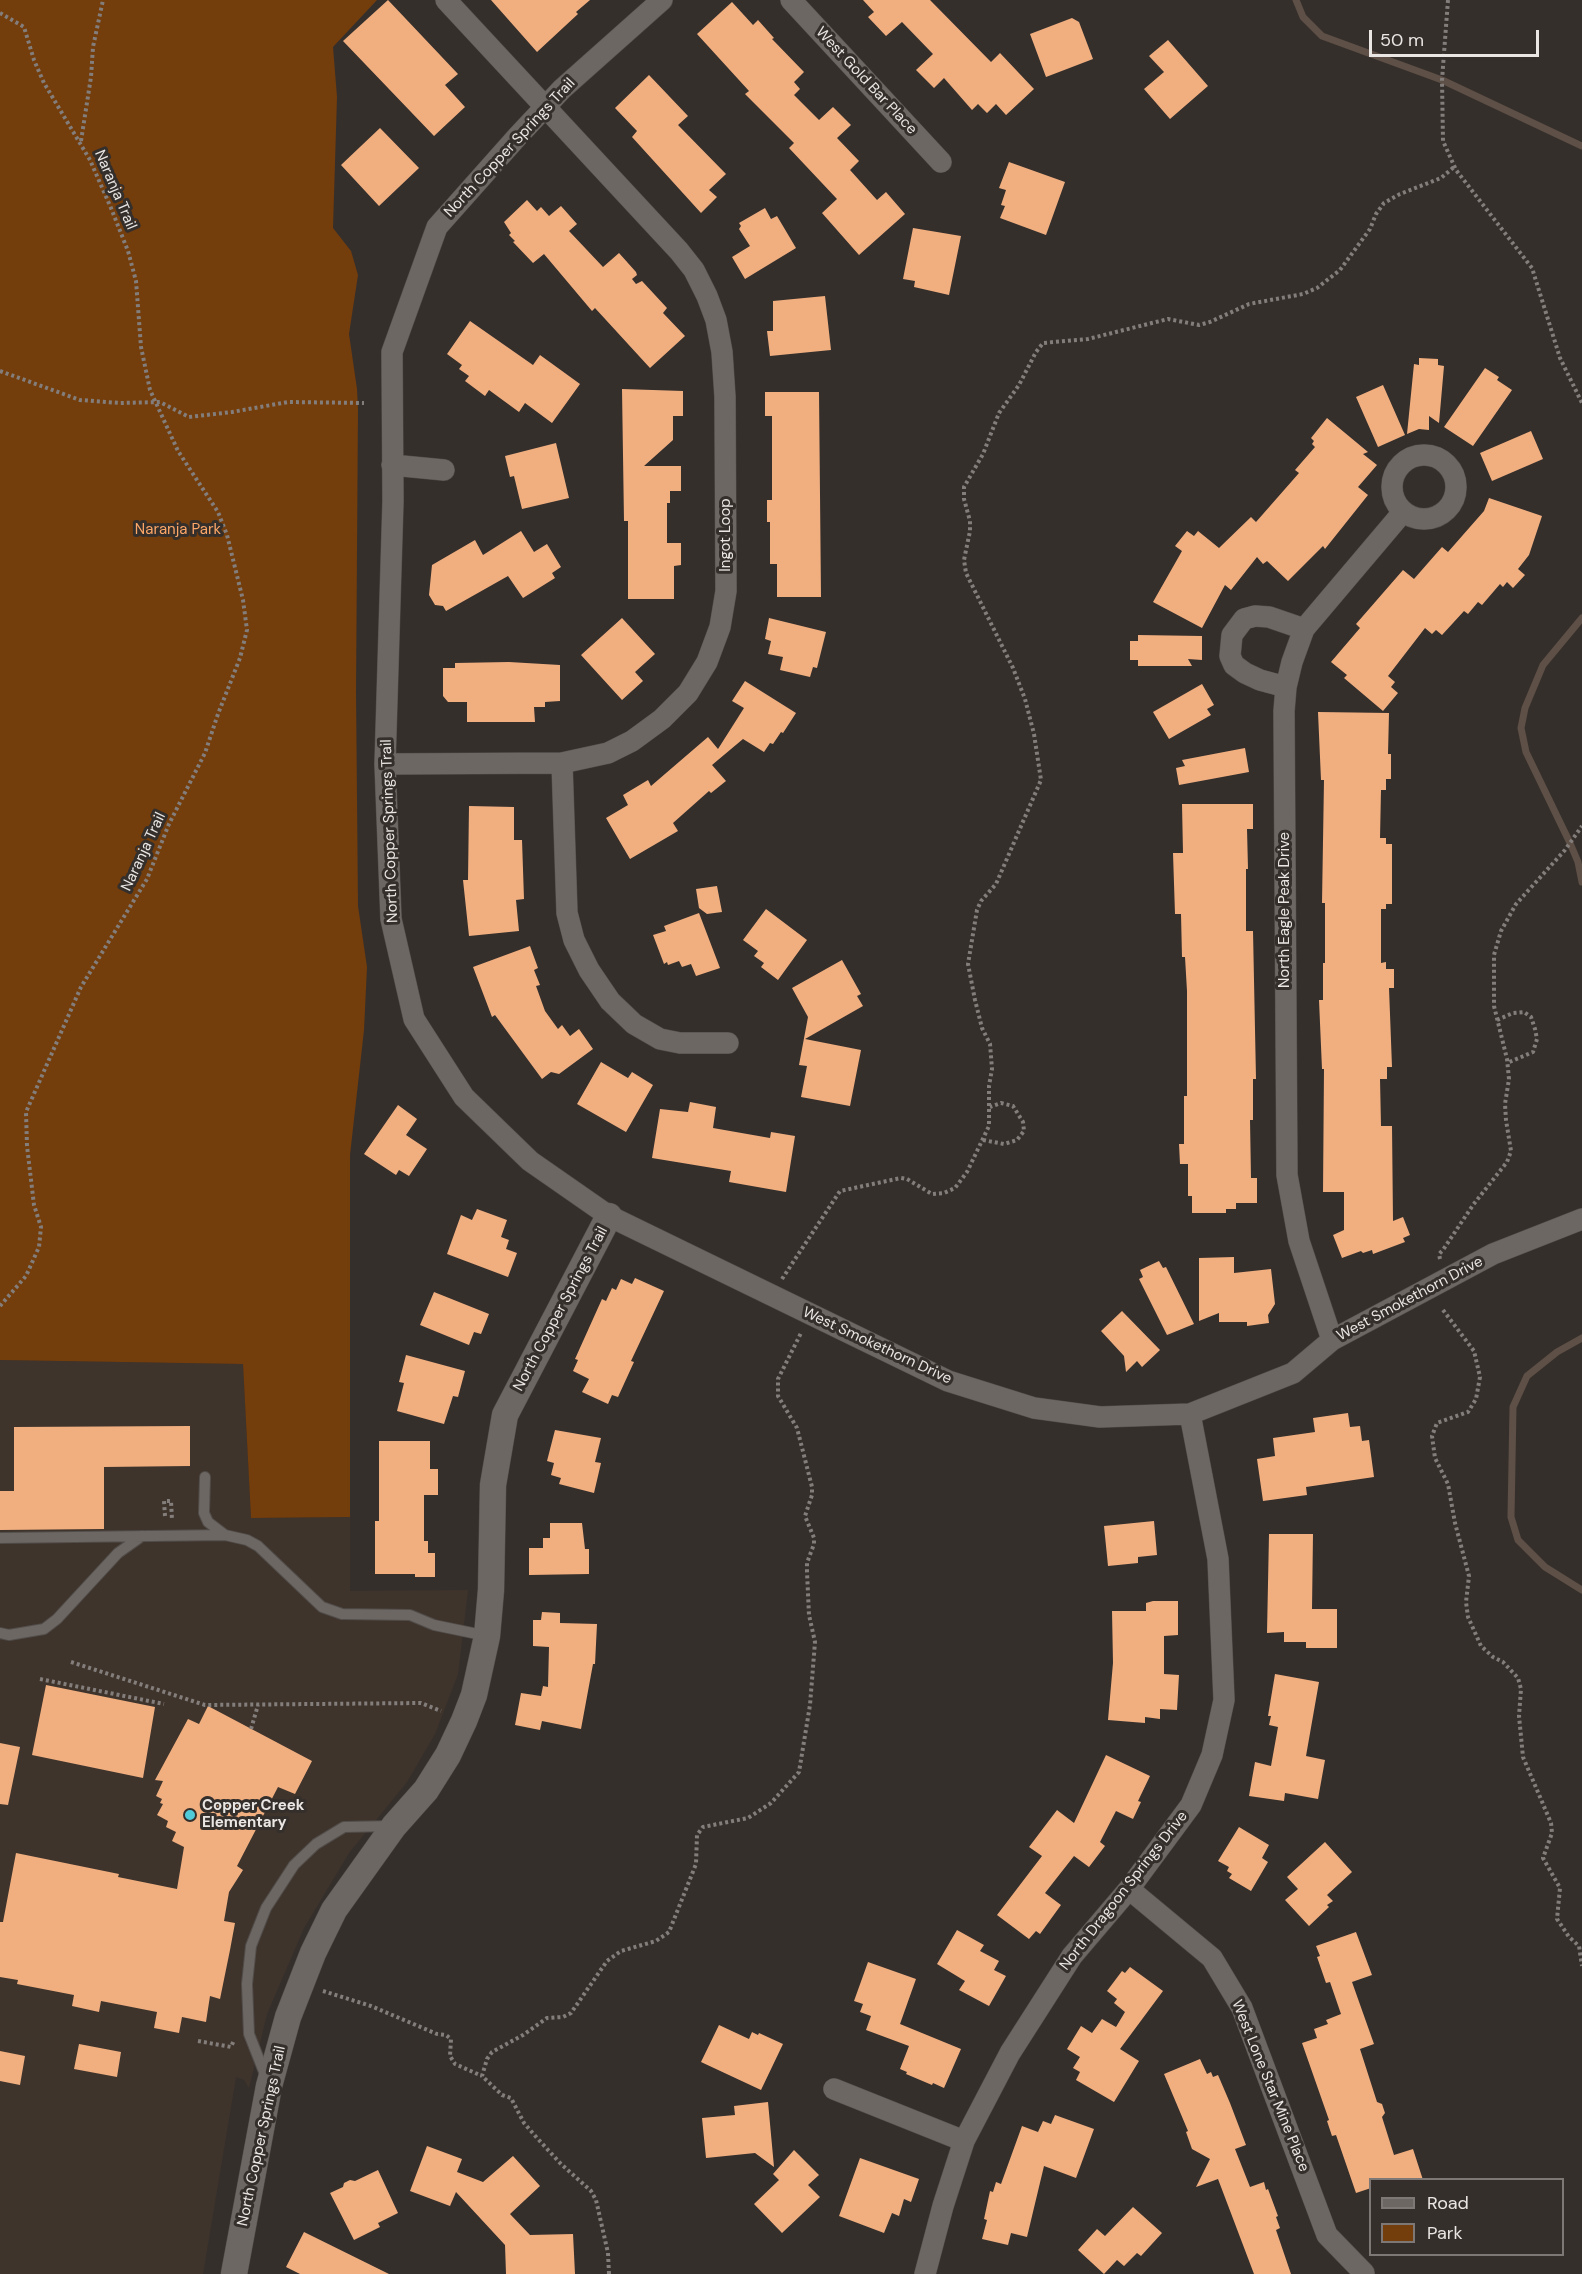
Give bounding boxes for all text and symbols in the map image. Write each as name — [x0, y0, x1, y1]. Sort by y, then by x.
scale bar — [1372, 18, 1542, 56]
street label: West Gold Bar Place — [812, 24, 920, 138]
text: 50 m — [1380, 28, 1424, 52]
street label: North Copper Springs Trail — [441, 75, 579, 221]
street label: Naranja Trail — [90, 147, 140, 233]
street label: Ingot Loop — [717, 498, 735, 572]
park label: Naranja Park — [135, 521, 221, 539]
street label: North Copper Springs Trail — [378, 739, 402, 923]
street label: Naranja Trail — [118, 810, 170, 894]
street label: North Eagle Peak Drive — [1276, 832, 1294, 988]
street label: North Copper Springs Trail — [510, 1224, 612, 1394]
street label: West Smokethorn Drive — [1334, 1253, 1486, 1345]
street label: West Smokethorn Drive — [799, 1303, 955, 1389]
place label: Copper Creek Elementary — [202, 1797, 304, 1832]
marker: Copper Creek Elementary — [183, 1808, 197, 1822]
street label: North Dragoon Springs Drive — [1056, 1808, 1192, 1974]
street label: West Lone Star Mine Place — [1227, 1997, 1313, 2175]
street label: North Copper Springs Trail — [234, 2044, 290, 2228]
legend — [1369, 2178, 1564, 2256]
text: Road — [1427, 2191, 1469, 2215]
text: Park — [1427, 2221, 1463, 2245]

